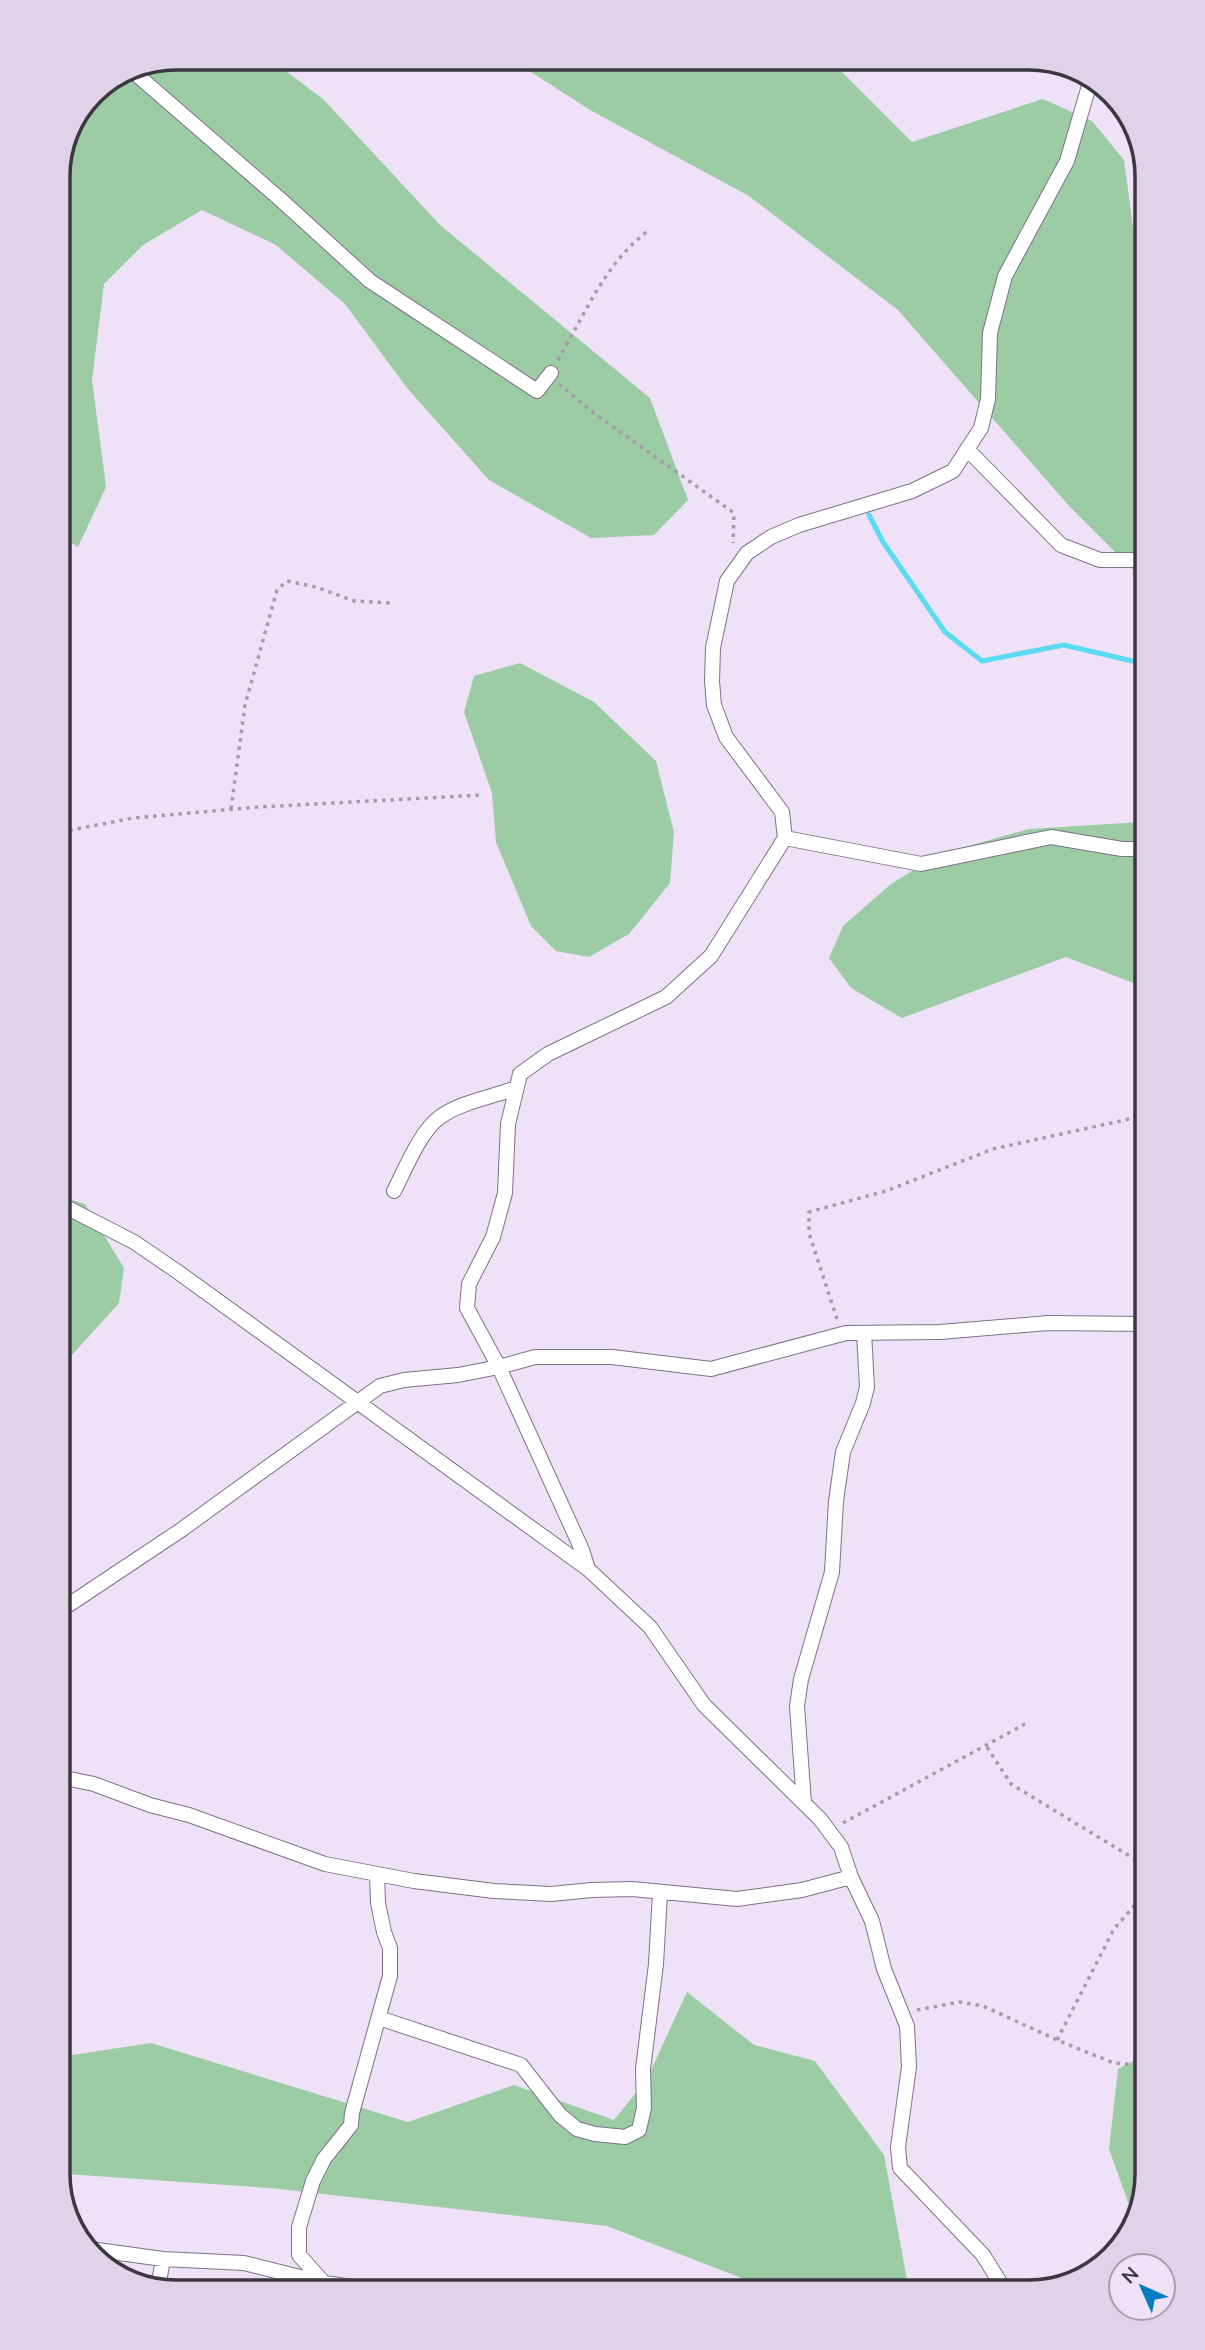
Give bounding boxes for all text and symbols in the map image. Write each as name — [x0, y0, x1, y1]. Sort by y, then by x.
north arrow — [1107, 2252, 1177, 2322]
text: N — [1116, 2261, 1144, 2289]

